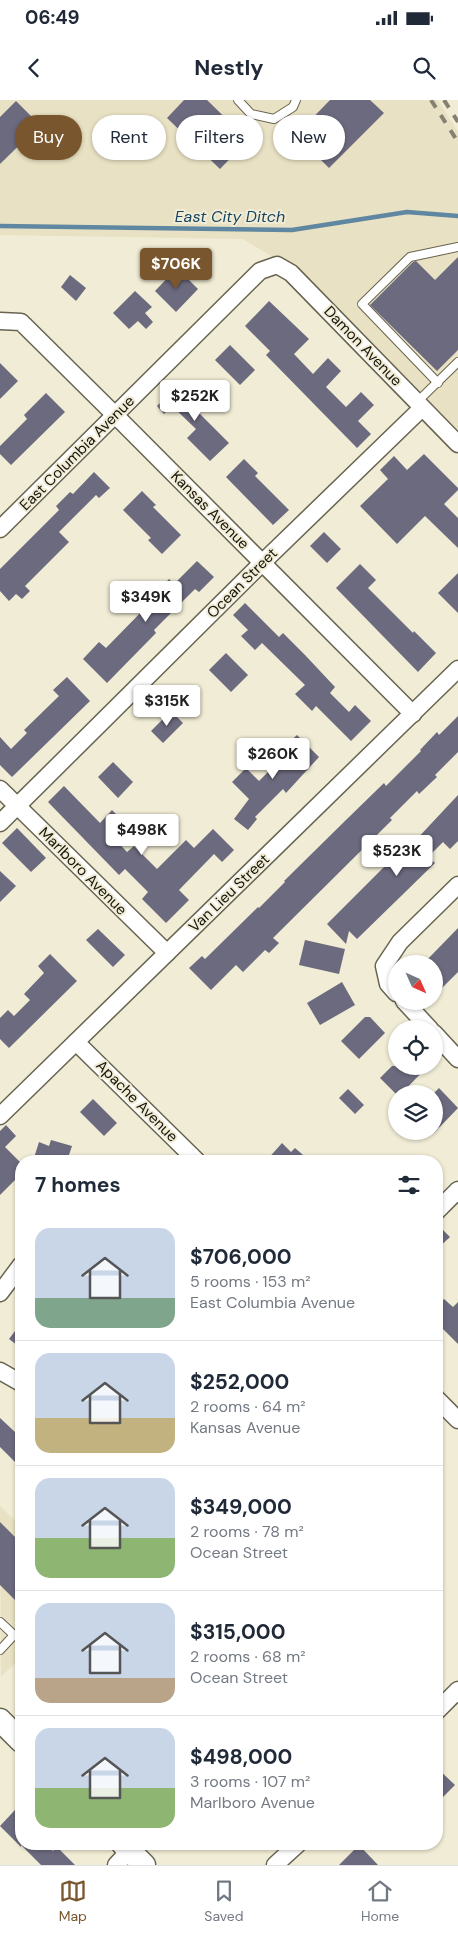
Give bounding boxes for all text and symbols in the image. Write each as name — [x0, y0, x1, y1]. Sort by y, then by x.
text: 06:49 — [25, 5, 80, 30]
text: Nestly — [194, 53, 264, 82]
icon: back — [20, 54, 48, 82]
icon: search — [410, 54, 438, 82]
chip: Buy — [15, 115, 82, 160]
chip: Rent — [92, 115, 166, 160]
chip: Filters — [176, 115, 263, 160]
chip: New — [273, 115, 345, 160]
water label: East City Ditch — [175, 206, 285, 227]
pin: $706K — [141, 248, 211, 290]
text: $706K — [151, 253, 201, 274]
street label: Damon Avenue — [320, 302, 406, 390]
pin: $252K — [160, 380, 230, 422]
text: $252K — [171, 385, 219, 406]
street label: East Columbia Avenue — [15, 391, 139, 515]
street label: Kansas Avenue — [166, 466, 254, 554]
street label: Ocean Street — [202, 543, 282, 623]
pin: $349K — [111, 580, 181, 623]
text: $349K — [121, 586, 171, 607]
pin: $315K — [132, 684, 202, 727]
text: $315K — [144, 690, 190, 711]
pin: $260K — [238, 738, 308, 780]
text: $260K — [248, 743, 298, 764]
pin: $498K — [107, 814, 177, 856]
text: $498K — [117, 819, 167, 840]
street label: Marlboro Avenue — [35, 823, 131, 919]
pin: $523K — [362, 834, 432, 877]
text: $523K — [373, 840, 421, 861]
street label: Van Lieu Street — [184, 849, 274, 937]
north arrow — [388, 955, 442, 1010]
map controls — [388, 955, 443, 1140]
button: locate — [388, 1020, 443, 1075]
street label: Apache Avenue — [92, 1056, 182, 1146]
button: layers — [388, 1085, 443, 1140]
text: 7 homes — [35, 1171, 121, 1199]
icon: filters — [395, 1171, 423, 1199]
text: $706,000 — [190, 1243, 291, 1271]
icon: home — [75, 1248, 135, 1308]
text: 5 rooms · 153 m² — [190, 1271, 311, 1292]
text: East Columbia Avenue — [190, 1292, 355, 1313]
text: $252,000 — [190, 1368, 289, 1396]
icon: home — [75, 1373, 135, 1433]
text: 2 rooms · 64 m² — [190, 1396, 306, 1417]
text: Kansas Avenue — [190, 1417, 300, 1438]
text: $349,000 — [190, 1493, 292, 1521]
icon: home — [75, 1498, 135, 1558]
text: 2 rooms · 78 m² — [190, 1521, 304, 1542]
text: Ocean Street — [190, 1542, 288, 1563]
text: $315,000 — [190, 1618, 285, 1646]
icon: home — [75, 1623, 135, 1683]
text: 2 rooms · 68 m² — [190, 1646, 306, 1667]
text: Ocean Street — [190, 1667, 288, 1688]
text: $498,000 — [190, 1743, 292, 1771]
icon: home — [75, 1748, 135, 1808]
text: 3 rooms · 107 m² — [190, 1771, 310, 1792]
text: Marlboro Avenue — [190, 1792, 315, 1813]
tab: Map — [59, 1877, 87, 1925]
tab: Saved — [204, 1877, 244, 1925]
tab: Home — [361, 1877, 399, 1925]

